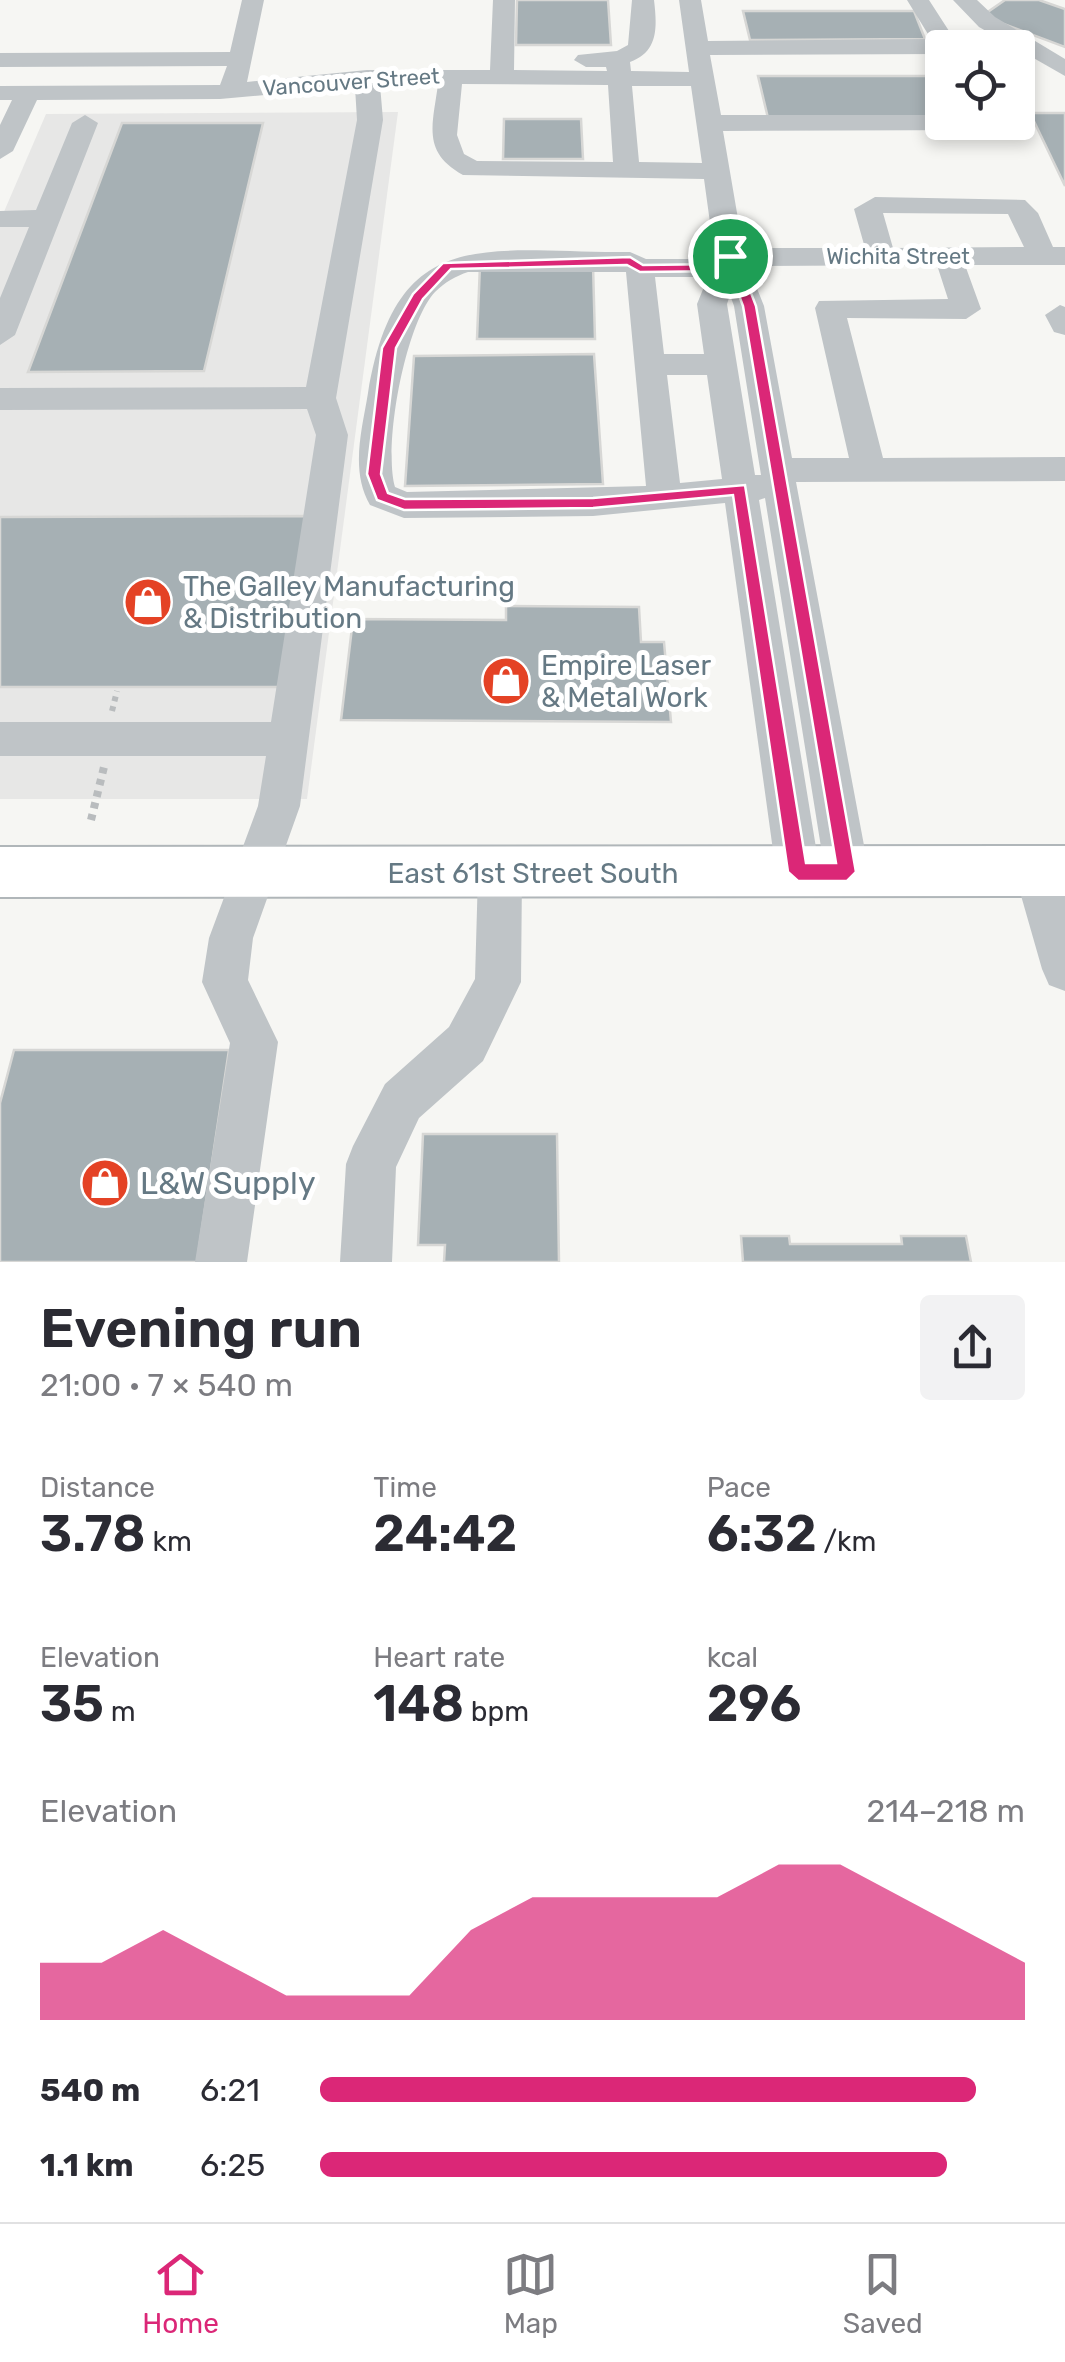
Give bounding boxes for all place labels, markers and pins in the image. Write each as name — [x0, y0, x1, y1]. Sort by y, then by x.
pin — [688, 214, 773, 299]
place label: The Galley Manufacturing & Distribution — [183, 570, 515, 635]
shop icon: The Galley Manufacturing & Distribution — [122, 576, 174, 628]
place label: Empire Laser & Metal Work — [541, 649, 711, 714]
shop icon: Empire Laser & Metal Work — [480, 655, 532, 707]
shop icon: L&W Supply — [79, 1157, 131, 1209]
place label: L&W Supply — [140, 1164, 316, 1202]

